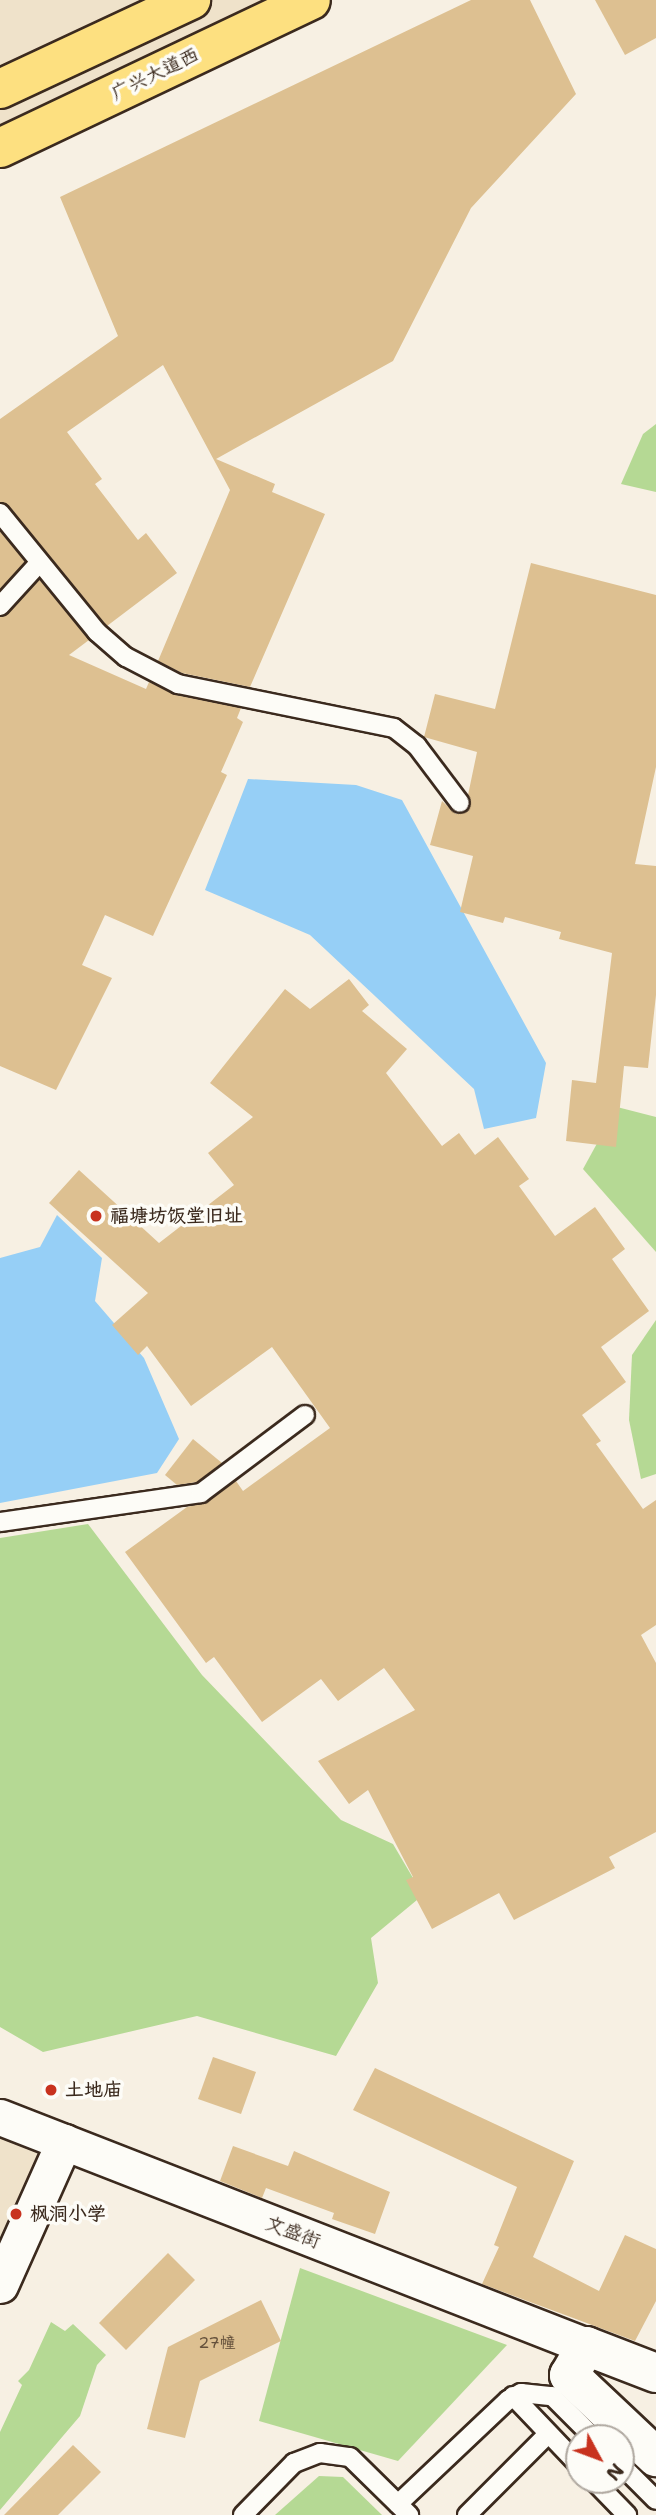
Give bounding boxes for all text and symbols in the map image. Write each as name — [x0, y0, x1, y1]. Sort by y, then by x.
street label: 广兴大道西 — [107, 43, 203, 105]
place label: 福塘坊饭堂旧址 — [110, 1205, 243, 1227]
marker: 福塘坊饭堂旧址 — [88, 1208, 104, 1224]
place label: 土地庙 — [65, 2079, 122, 2101]
marker: 土地庙 — [43, 2082, 59, 2098]
place label: 枫洞小学 — [30, 2203, 106, 2225]
marker: 枫洞小学 — [8, 2206, 24, 2222]
street label: 文盛街 — [262, 2211, 324, 2253]
house number: 27幢 — [198, 2333, 236, 2353]
north arrow — [565, 2424, 635, 2494]
text: N — [600, 2458, 629, 2486]

